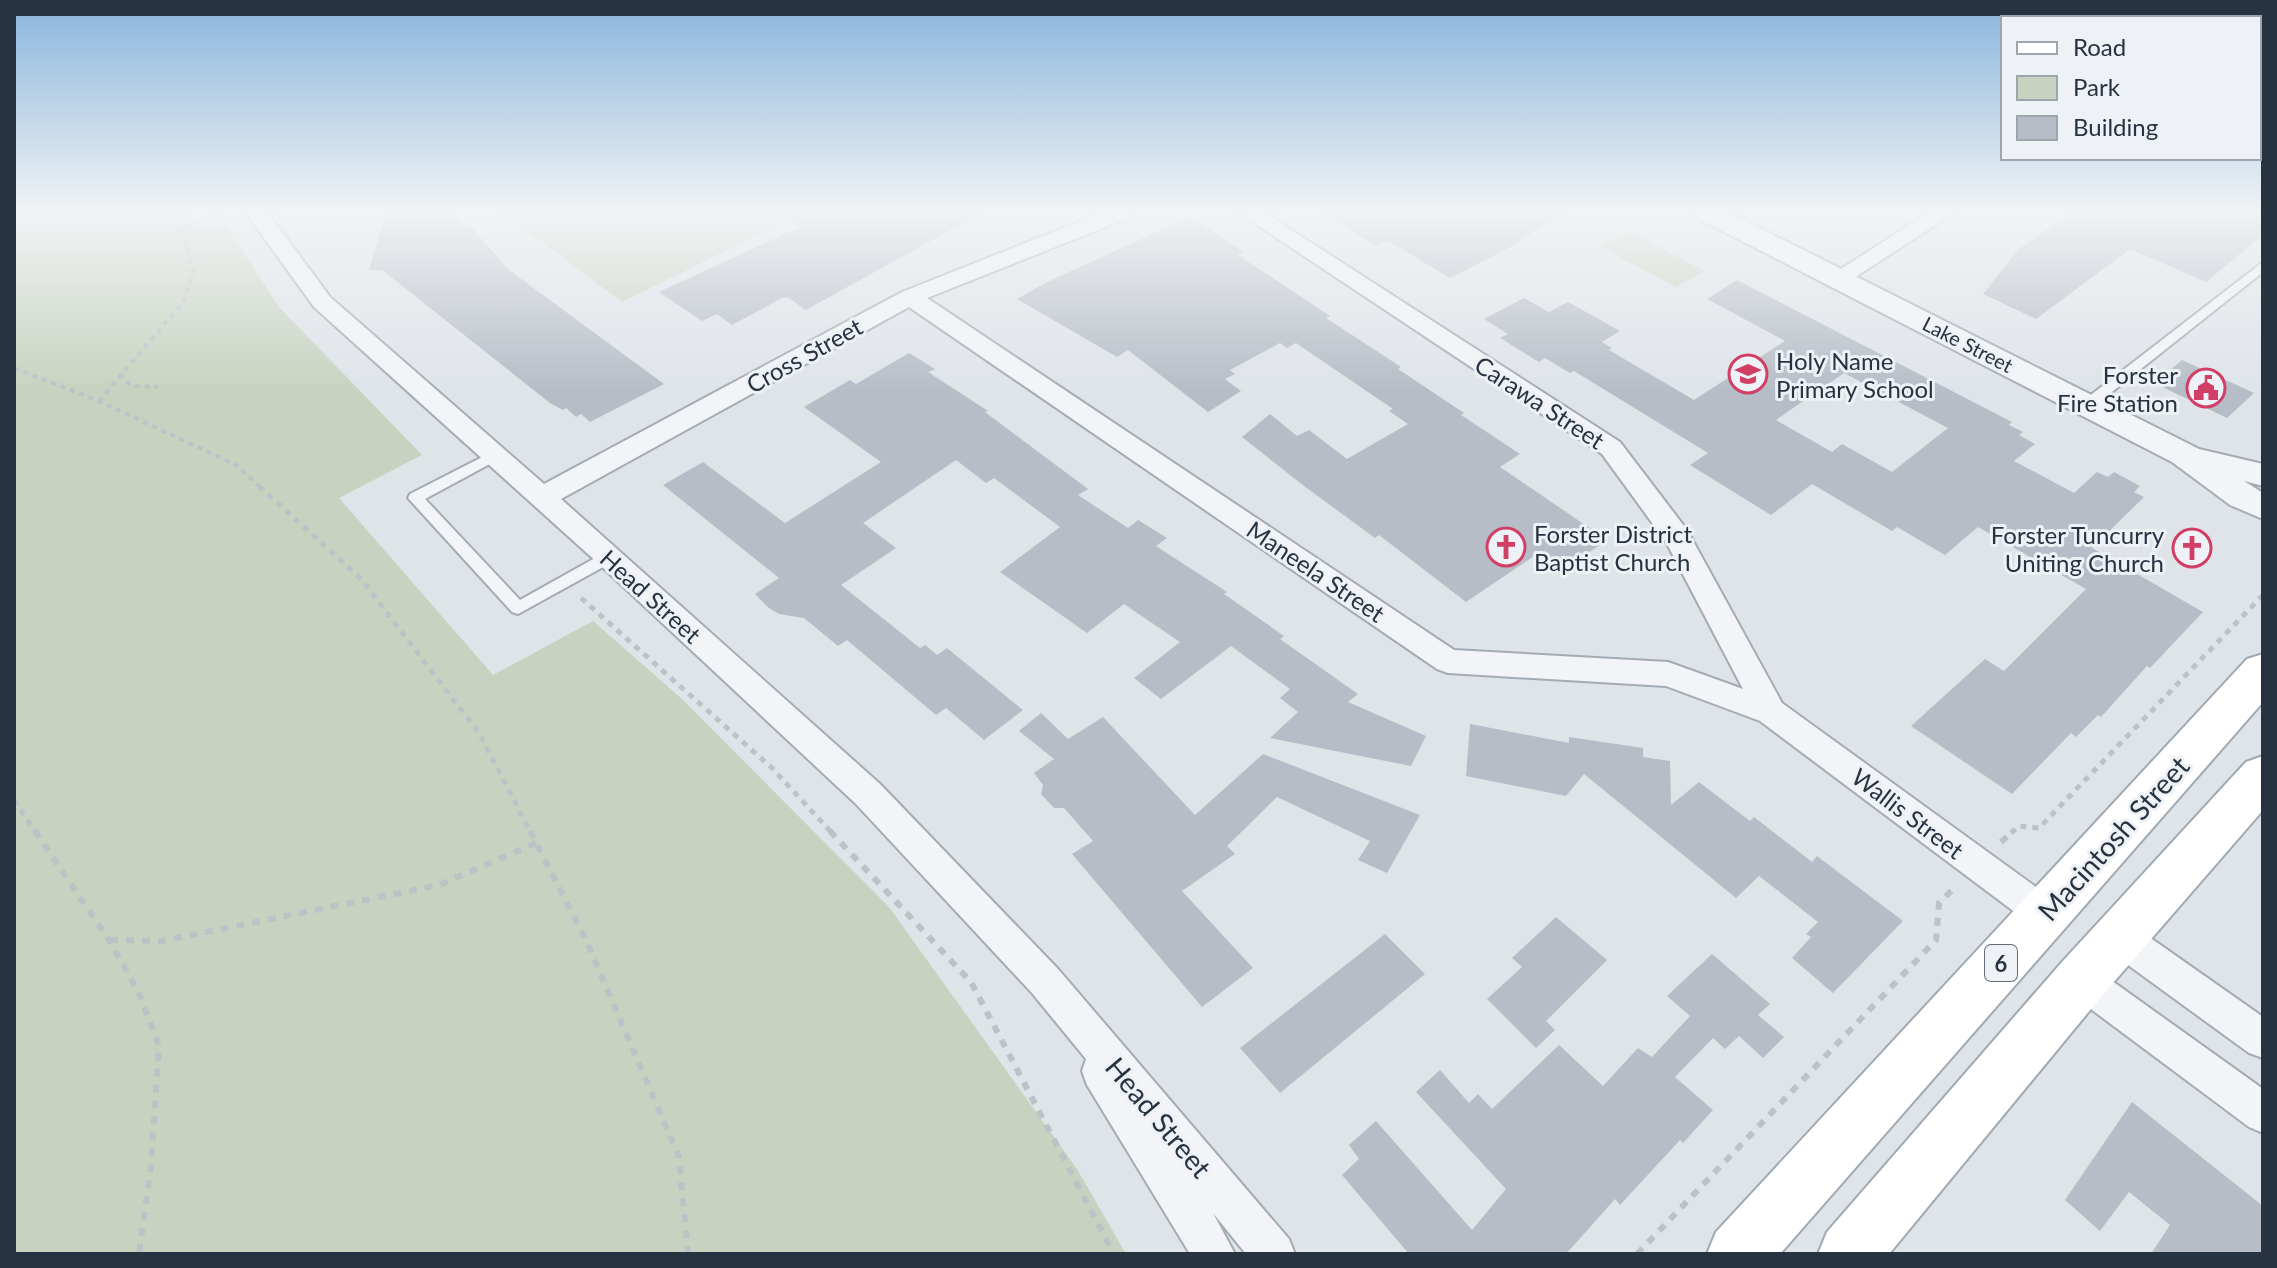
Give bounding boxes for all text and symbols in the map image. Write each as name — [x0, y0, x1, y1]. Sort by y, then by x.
legend — [2001, 16, 2261, 160]
text: Road — [2073, 32, 2126, 61]
text: Park — [2073, 72, 2121, 101]
text: Building — [2073, 112, 2158, 141]
street label: Cross Street — [741, 311, 867, 399]
street label: Lake Street — [1919, 311, 2017, 377]
place label: Holy Name Primary School — [1776, 346, 1934, 403]
street label: Carawa Street — [1470, 349, 1610, 455]
school or university icon: Holy Name Primary School — [1727, 353, 1769, 395]
place label: Forster Fire Station — [2057, 360, 2178, 417]
public building icon: Forster Fire Station — [2185, 367, 2227, 409]
street label: Maneela Street — [1242, 514, 1391, 628]
place label: Forster District Baptist Church — [1534, 519, 1693, 576]
place label: Forster Tuncurry Uniting Church — [1991, 520, 2165, 577]
church icon: Forster District Baptist Church — [1485, 526, 1527, 568]
church icon: Forster Tuncurry Uniting Church — [2171, 527, 2213, 569]
street label: Head Street — [595, 543, 708, 649]
street label: Macintosh Street — [2030, 749, 2196, 927]
street label: Wallis Street — [1846, 762, 1970, 865]
road number: 6 — [1985, 945, 2017, 981]
street label: Head Street — [1099, 1050, 1219, 1184]

